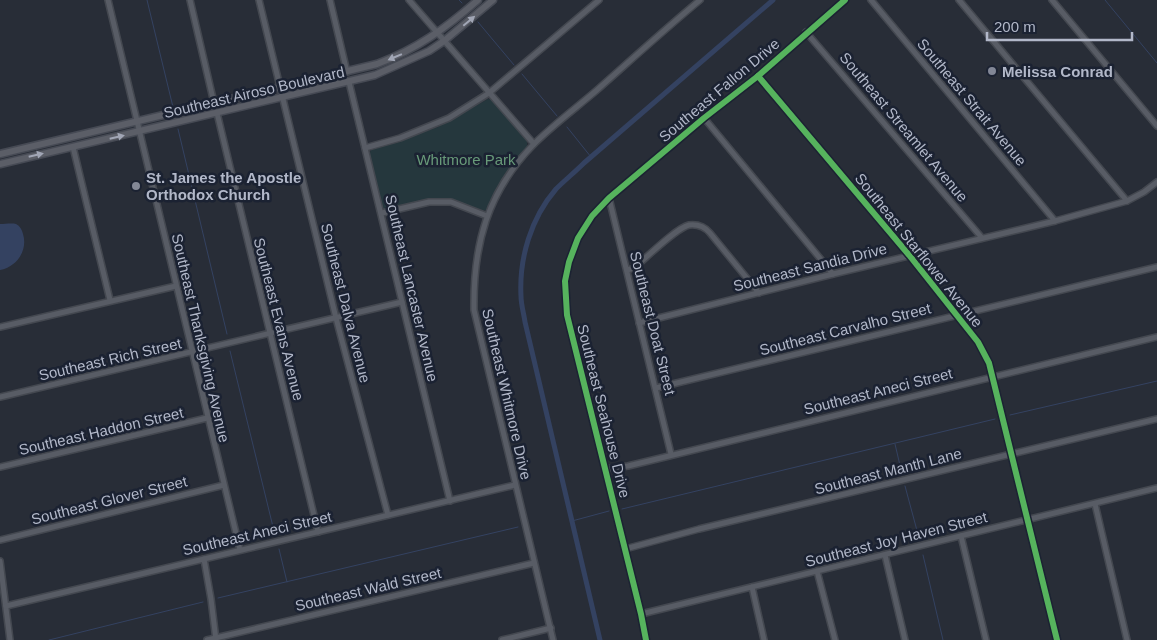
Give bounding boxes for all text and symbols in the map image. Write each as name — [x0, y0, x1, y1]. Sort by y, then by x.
scale bar — [987, 10, 1132, 42]
one-way arrow — [463, 16, 475, 27]
text: 200 m — [994, 18, 1036, 35]
street label: Southeast Fallon Drive — [655, 35, 783, 145]
street label: Southeast Strait Avenue — [914, 35, 1030, 169]
street label: Southeast Streamlet Avenue — [836, 49, 972, 205]
one-way arrow — [388, 53, 402, 61]
street label: Southeast Airoso Boulevard — [162, 63, 346, 121]
place label: Melissa Conrad — [1002, 63, 1113, 80]
marker: Melissa Conrad — [986, 65, 998, 77]
one-way arrow — [110, 133, 125, 141]
one-way arrow — [29, 151, 44, 159]
park label: Whitmore Park — [416, 151, 516, 168]
place label: St. James the Apostle Orthodox Church — [146, 169, 301, 203]
street label: Southeast Starflower Avenue — [852, 170, 986, 330]
marker: St. James the Apostle Orthodox Church — [130, 180, 142, 192]
street label: Southeast Lancaster Avenue — [382, 193, 442, 383]
street label: Southeast Dalva Avenue — [318, 221, 374, 385]
street label: Southeast Thanksgiving Avenue — [169, 232, 233, 444]
street label: Southeast Evans Avenue — [251, 236, 307, 402]
street label: Southeast Sandia Drive — [731, 240, 889, 294]
street label: Southeast Doat Street — [627, 249, 679, 397]
street label: Southeast Carvalho Street — [758, 299, 933, 359]
street label: Southeast Whitmore Drive — [479, 307, 535, 481]
street label: Southeast Seahouse Drive — [574, 322, 634, 500]
street label: Southeast Rich Street — [37, 334, 184, 384]
street label: Southeast Aneci Street — [802, 364, 955, 418]
street label: Southeast Haddon Street — [17, 404, 186, 458]
street label: Southeast Manth Lane — [813, 444, 963, 498]
street label: Southeast Glover Street — [29, 472, 190, 528]
street label: Southeast Aneci Street — [181, 507, 334, 558]
street label: Southeast Joy Haven Street — [803, 508, 989, 570]
street label: Southeast Wald Street — [293, 564, 444, 614]

